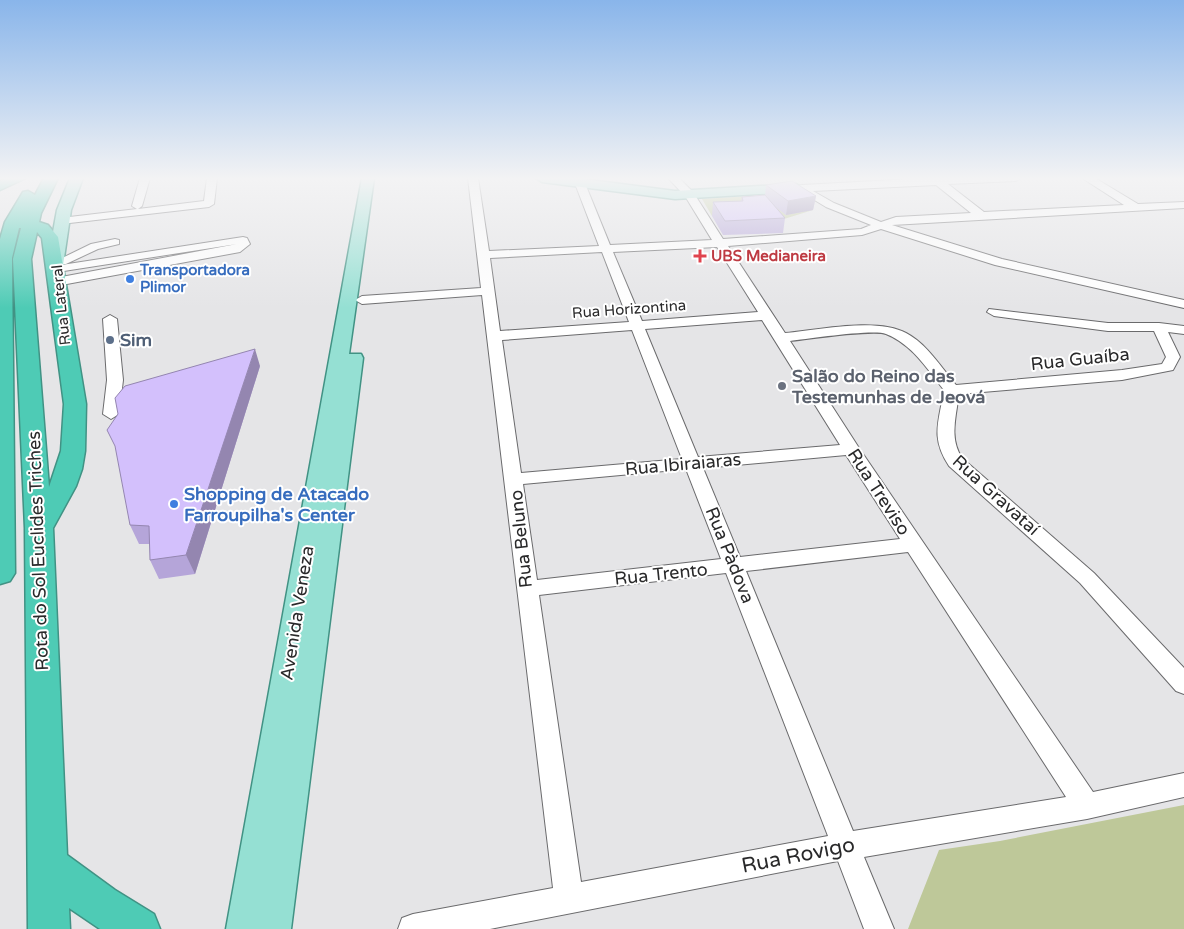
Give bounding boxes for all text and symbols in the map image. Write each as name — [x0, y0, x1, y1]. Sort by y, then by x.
place label: UBS Medianeira — [711, 247, 826, 265]
marker: UBS Medianeira — [693, 249, 707, 263]
place label: Transportadora Plimor — [139, 261, 250, 296]
street label: Rua Lateral — [48, 264, 74, 346]
marker: Transportadora Plimor — [124, 273, 136, 285]
street label: Rua Horizontina — [571, 296, 687, 322]
place label: Sim — [120, 329, 152, 351]
marker: Sim — [104, 334, 116, 346]
street label: Rua Guaíba — [1030, 343, 1130, 375]
place label: Salão do Reino das Testemunhas de Jeová — [791, 365, 985, 408]
marker: Salão do Reino das Testemunhas de Jeová — [776, 380, 788, 392]
street label: Rota do Sol Euclides Triches — [23, 431, 53, 671]
street label: Rua Treviso — [843, 445, 915, 539]
street label: Rua Ibiraiaras — [624, 448, 742, 480]
street label: Rua Gravataí — [948, 450, 1045, 540]
place label: Shopping de Atacado Farroupilha's Center — [184, 483, 369, 526]
street label: Rua Beluno — [505, 489, 537, 589]
marker: Shopping de Atacado Farroupilha's Center — [168, 498, 180, 510]
street label: Rua Pàdova — [701, 504, 759, 606]
street label: Avenida Veneza — [276, 544, 318, 682]
street label: Rua Trento — [613, 558, 709, 590]
street label: Rua Rovigo — [739, 832, 857, 879]

